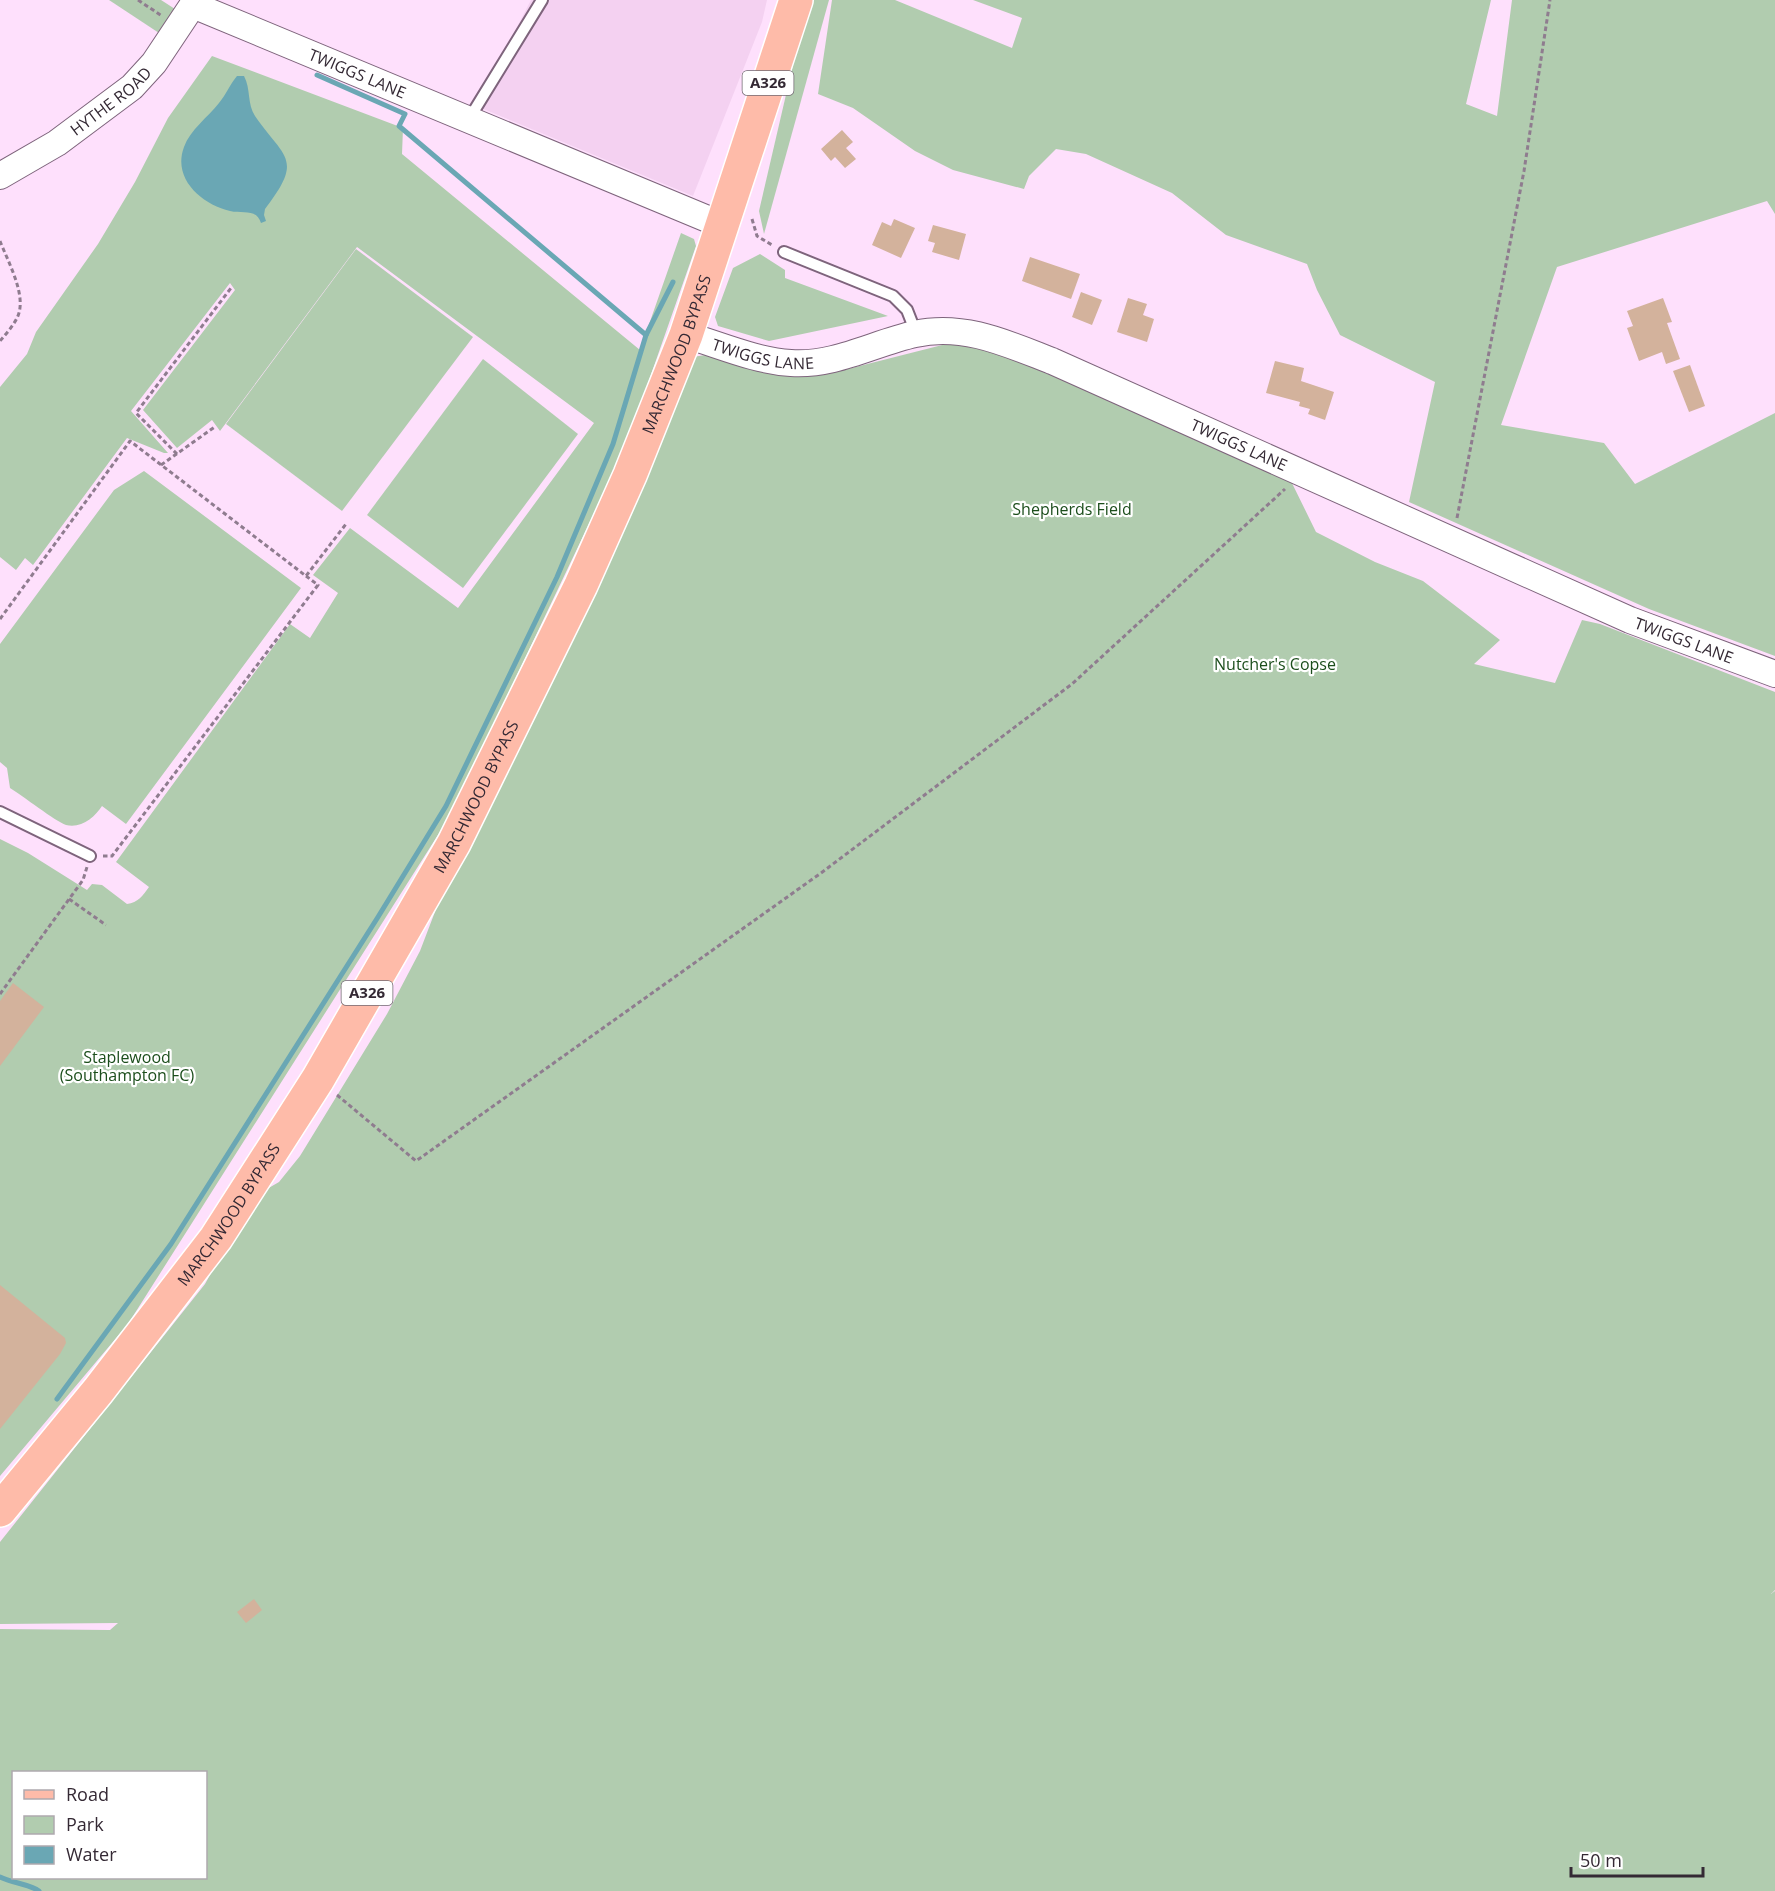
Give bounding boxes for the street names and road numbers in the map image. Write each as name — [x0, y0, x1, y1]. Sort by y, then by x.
street label: TWIGGS LANE — [305, 43, 409, 103]
street label: HYTHE ROAD — [66, 62, 156, 141]
road number: A326 — [742, 71, 794, 95]
street label: MARCHWOOD BYPASS — [637, 272, 716, 437]
street label: TWIGGS LANE — [709, 333, 815, 374]
street label: TWIGGS LANE — [1187, 414, 1291, 476]
street label: TWIGGS LANE — [1632, 612, 1736, 669]
street label: MARCHWOOD BYPASS — [428, 716, 524, 877]
road number: A326 — [342, 981, 392, 1005]
street label: MARCHWOOD BYPASS — [172, 1139, 285, 1290]

